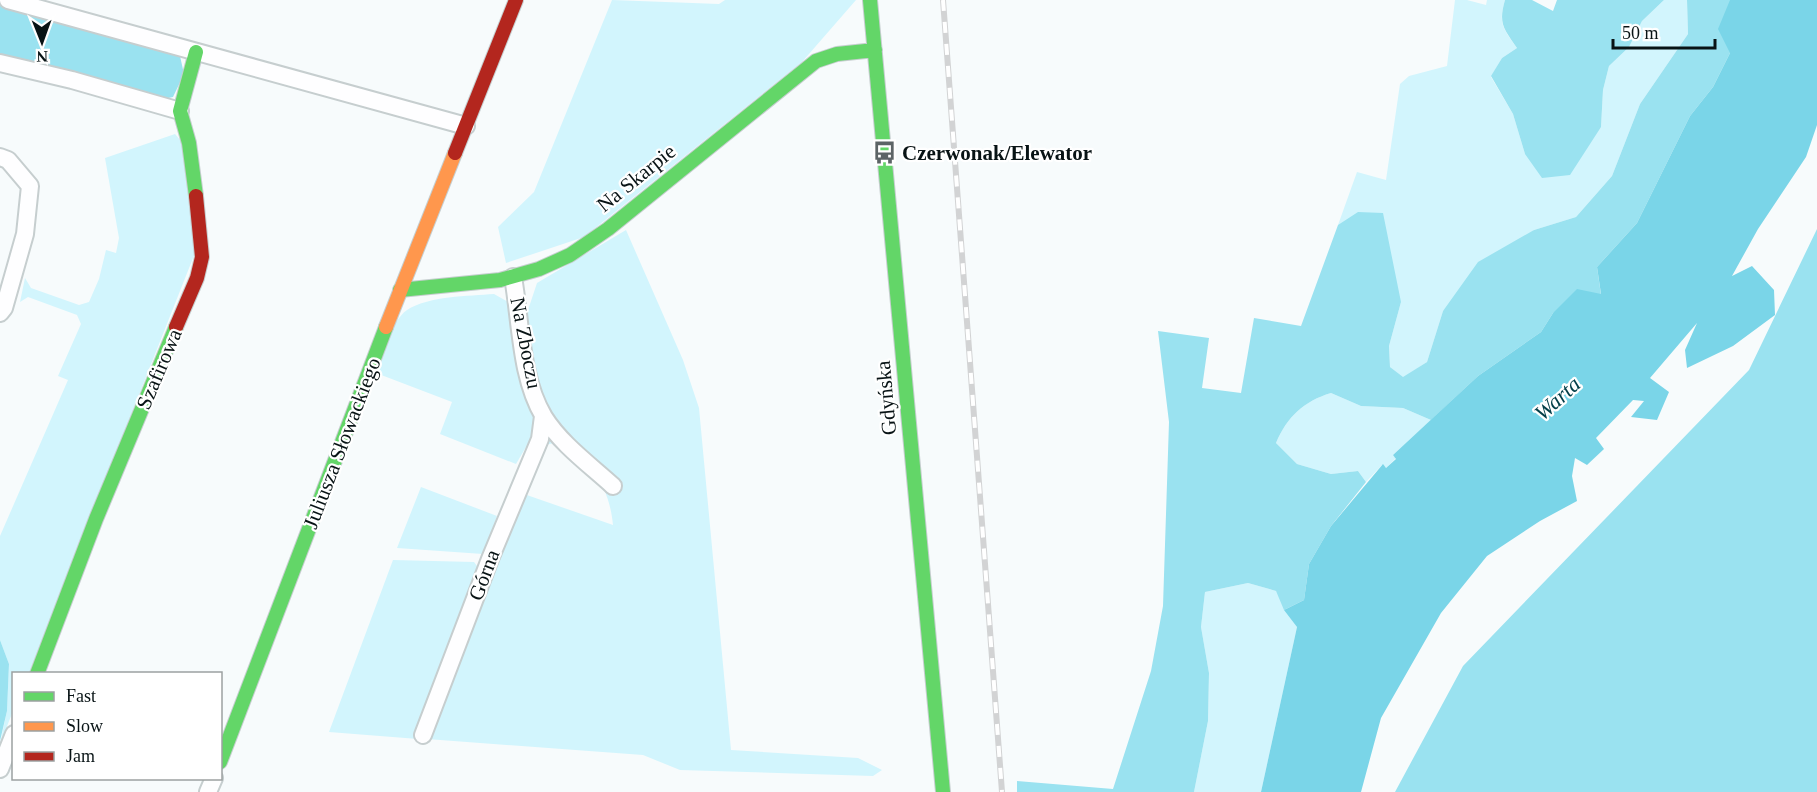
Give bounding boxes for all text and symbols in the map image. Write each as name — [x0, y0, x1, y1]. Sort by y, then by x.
north arrow — [12, 12, 72, 72]
scale bar — [1613, 12, 1715, 50]
text: 50 m — [1622, 23, 1659, 43]
text: N — [36, 48, 48, 65]
street label: Na Skarpie — [592, 139, 680, 217]
bus stop icon: Czerwonak/Elewator — [871, 140, 897, 166]
place label: Czerwonak/Elewator — [902, 141, 1092, 165]
street label: Na Zboczu — [505, 295, 547, 391]
street label: Szafirowa — [131, 325, 187, 413]
street label: Juliusza Słowackiego — [298, 354, 386, 532]
street label: Gdyńska — [871, 359, 901, 436]
water label: Warta — [1529, 371, 1585, 425]
street label: Górna — [463, 546, 505, 604]
legend — [12, 672, 222, 780]
text: Fast — [66, 686, 96, 706]
text: Slow — [66, 716, 103, 736]
text: Jam — [66, 746, 95, 766]

